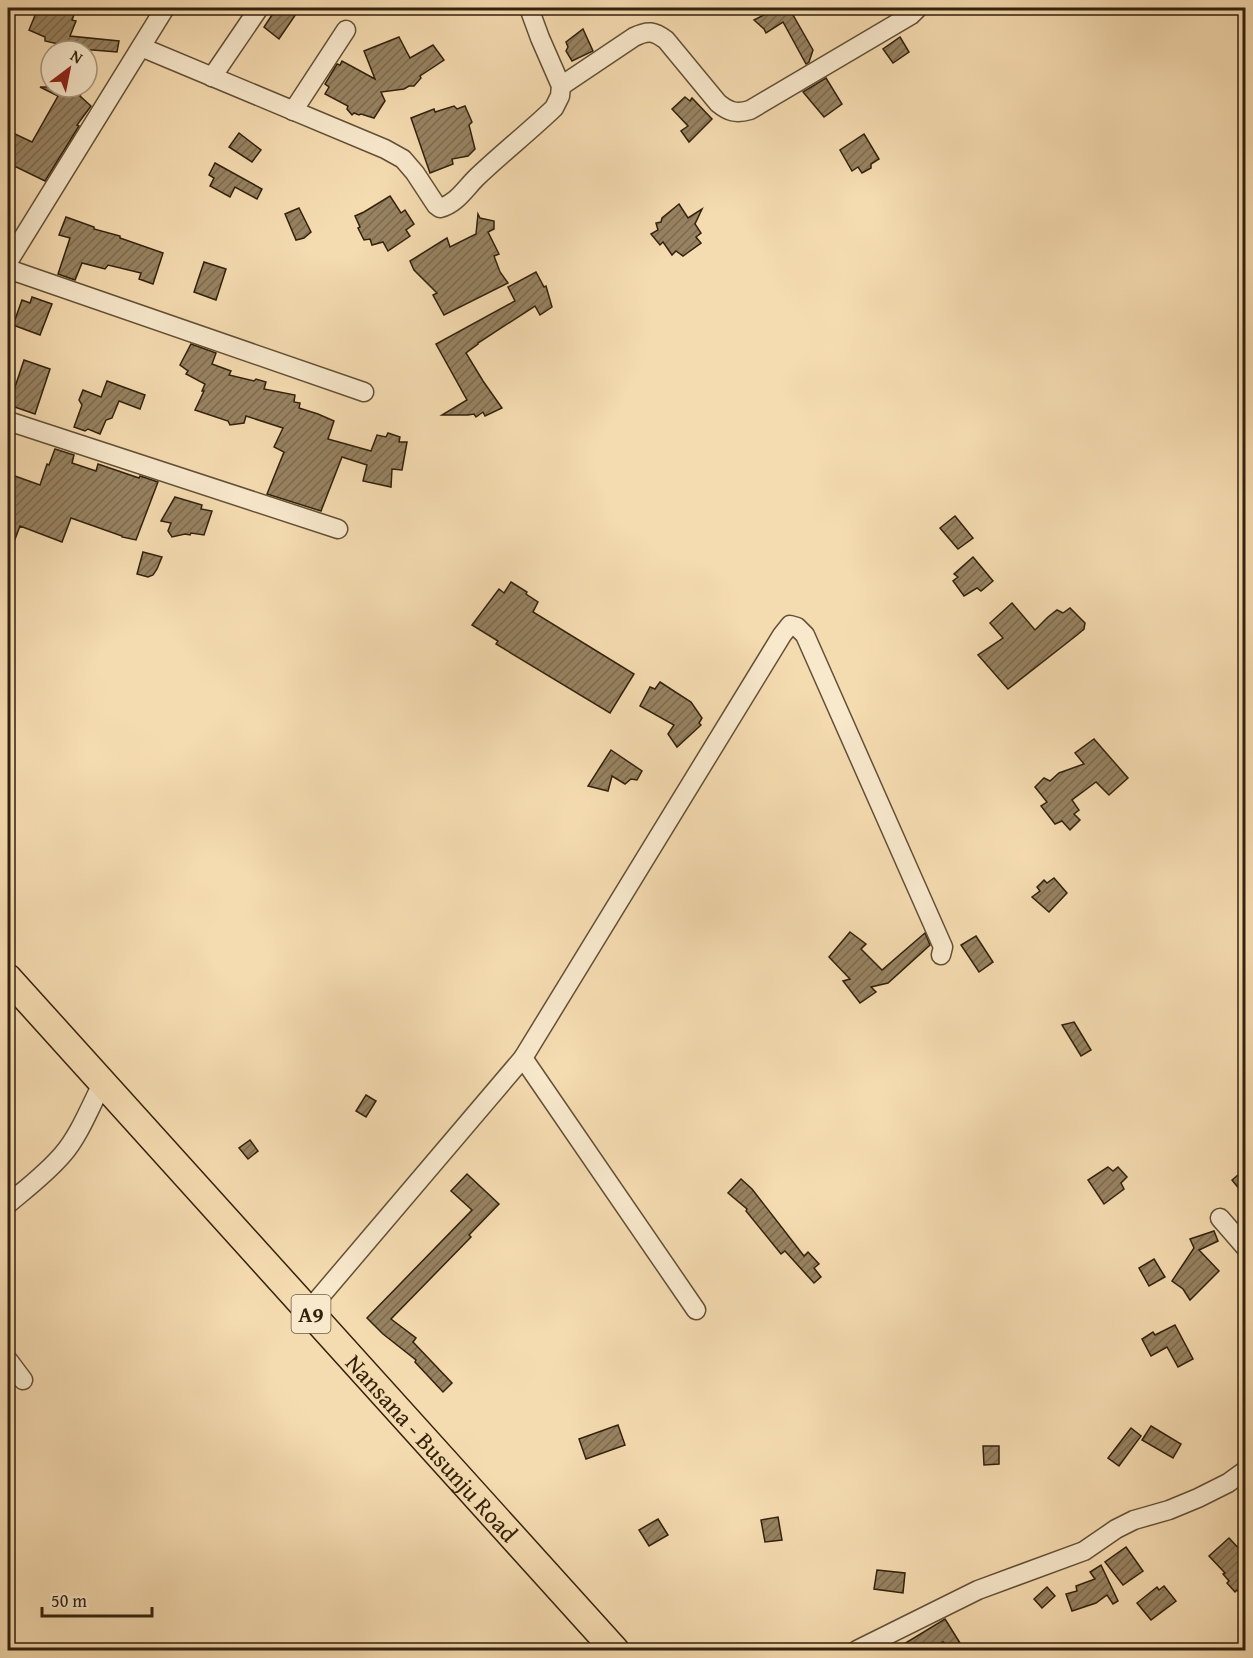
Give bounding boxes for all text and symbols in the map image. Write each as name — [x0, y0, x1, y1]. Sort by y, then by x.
north arrow — [39, 39, 99, 99]
text: N — [66, 43, 88, 69]
road number: A9 — [292, 1295, 330, 1333]
street label: Nansana - Busunju Road — [338, 1346, 527, 1550]
scale bar — [42, 1580, 152, 1618]
text: 50 m — [51, 1587, 87, 1614]

